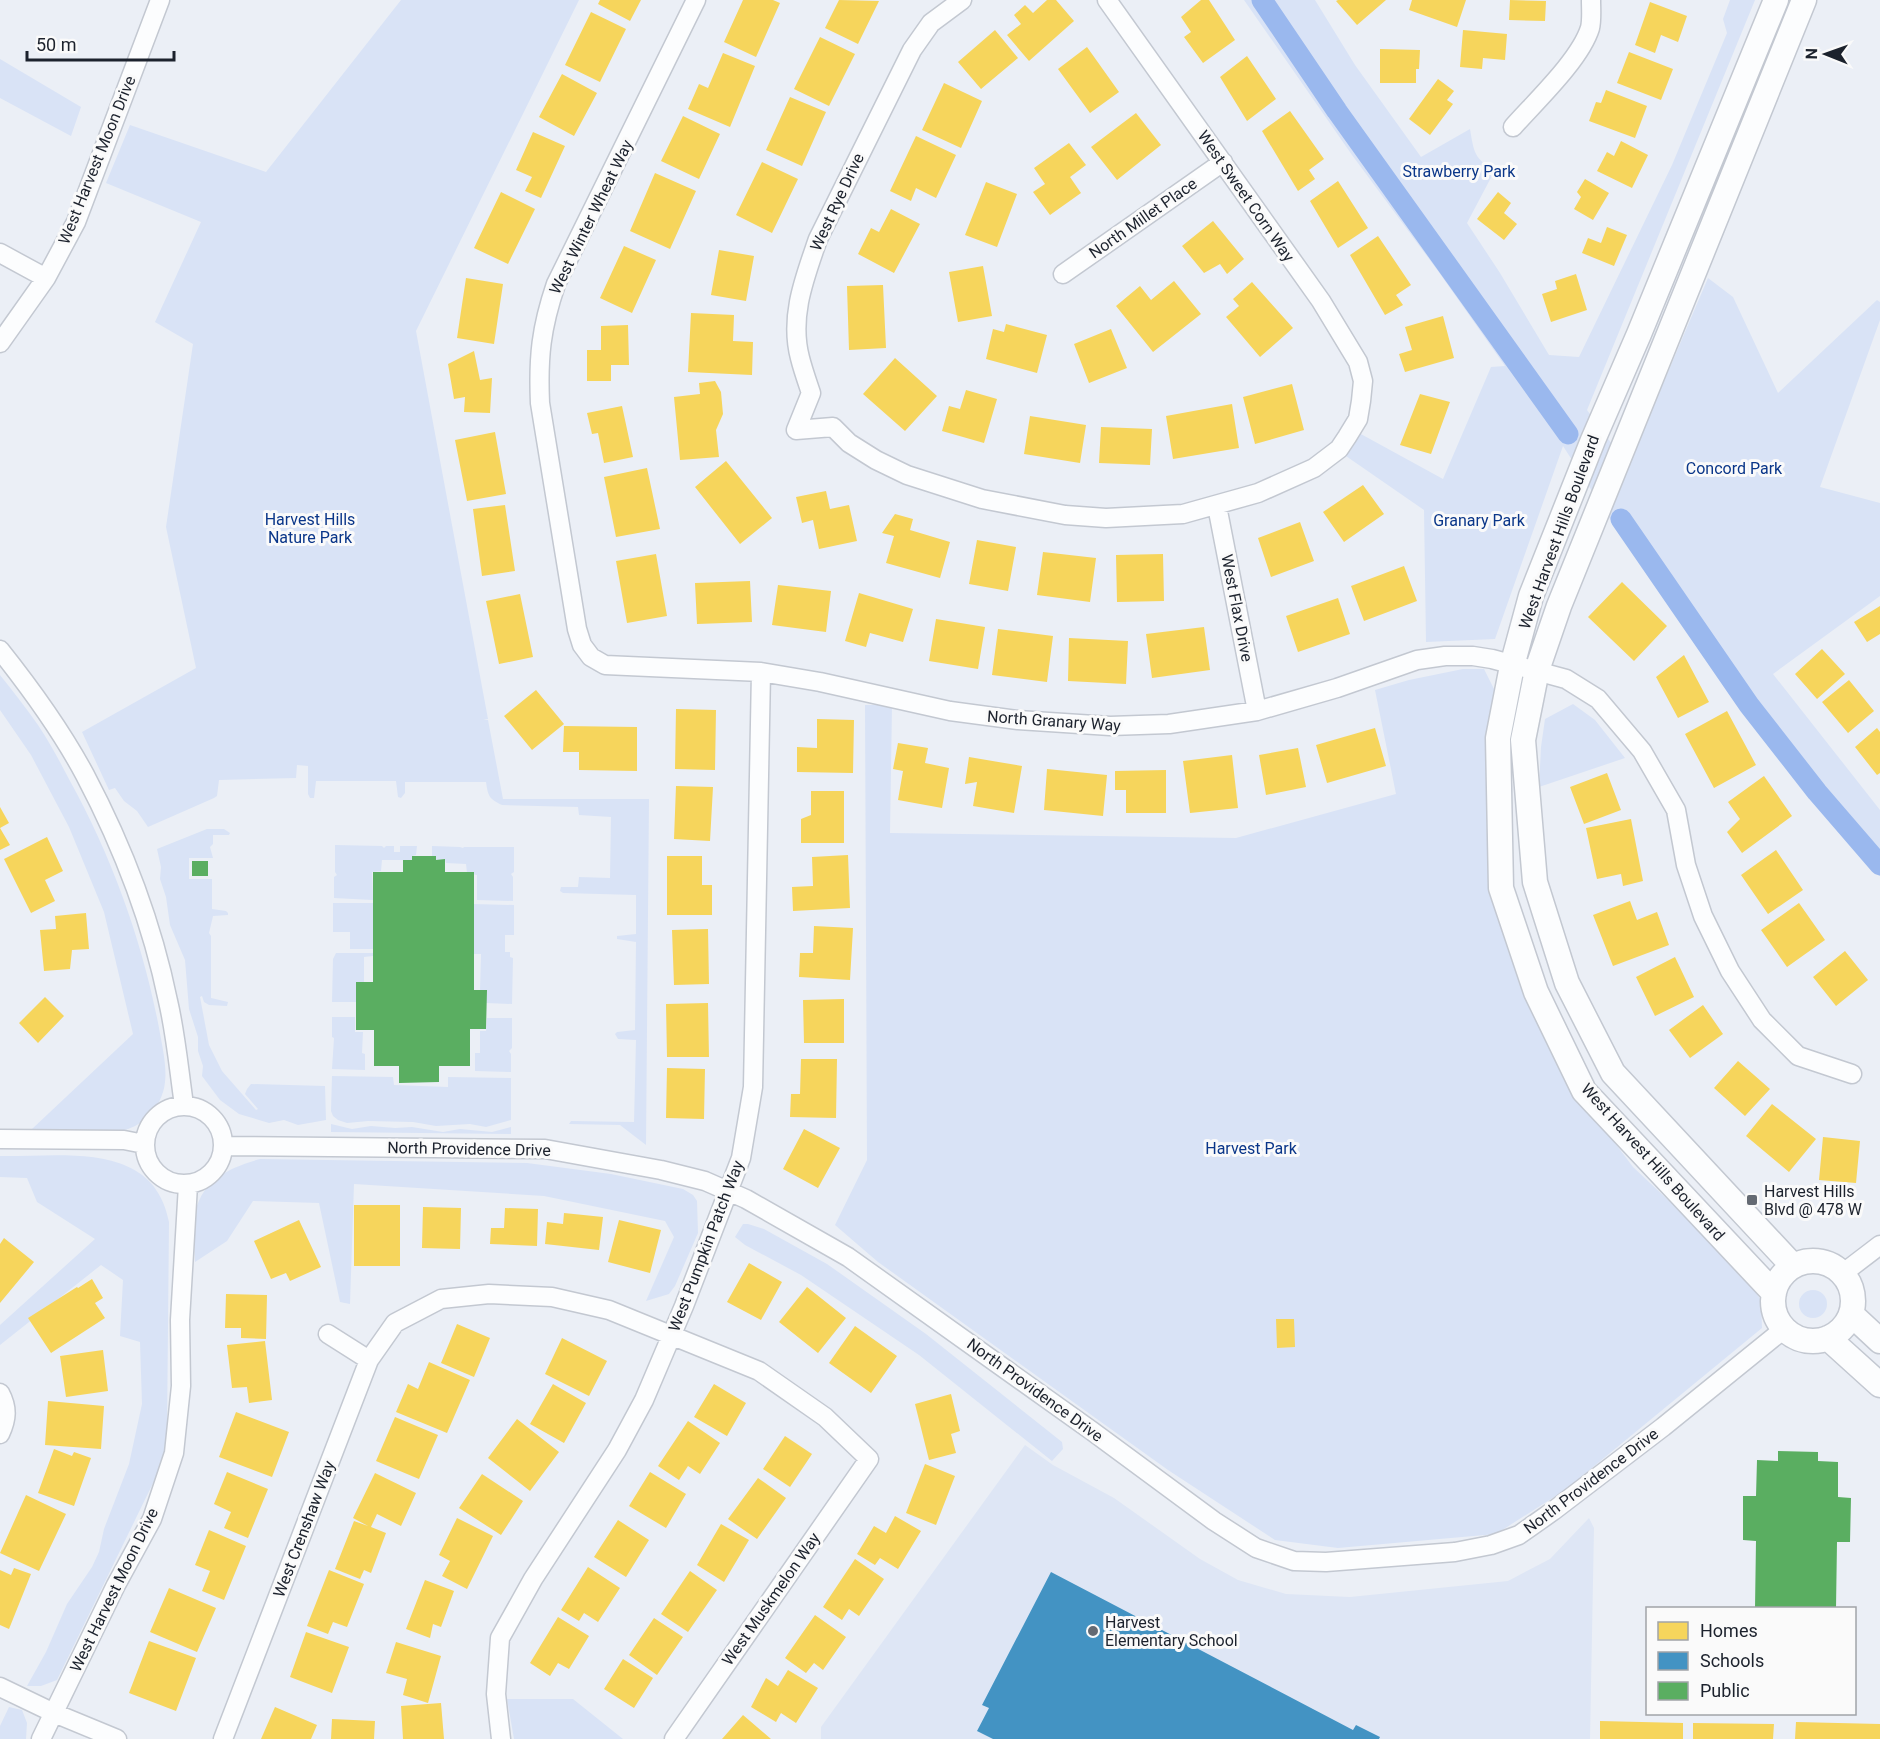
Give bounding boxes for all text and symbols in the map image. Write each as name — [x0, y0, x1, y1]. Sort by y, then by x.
scale bar — [27, 24, 174, 62]
north arrow — [1796, 24, 1856, 84]
text: 50 m — [36, 34, 76, 55]
text: N — [1802, 48, 1821, 60]
street label: West Harvest Moon Drive — [54, 73, 140, 247]
street label: West Sweet Corn Way — [1194, 127, 1299, 265]
street label: West Winter Wheat Way — [545, 136, 637, 297]
street label: West Rye Drive — [806, 150, 868, 254]
park label: Strawberry Park — [1403, 162, 1516, 181]
street label: North Millet Place — [1085, 174, 1201, 262]
street label: West Harvest Hills Boulevard — [1515, 432, 1603, 632]
park label: Concord Park — [1686, 459, 1783, 478]
park label: Harvest Hills Nature Park — [265, 510, 355, 547]
park label: Granary Park — [1433, 511, 1526, 530]
street label: West Flax Drive — [1217, 553, 1257, 663]
street label: North Granary Way — [987, 707, 1122, 735]
street label: West Harvest Hills Boulevard — [1577, 1079, 1729, 1245]
street label: North Providence Drive — [387, 1138, 551, 1160]
park label: Harvest Park — [1205, 1139, 1298, 1158]
street label: West Pumpkin Patch Way — [665, 1157, 748, 1334]
place label: Harvest Hills Blvd @ 478 W — [1764, 1182, 1862, 1219]
marker: Harvest Hills Blvd @ 478 W — [1745, 1193, 1759, 1207]
street label: North Providence Drive — [963, 1334, 1107, 1446]
street label: North Providence Drive — [1520, 1424, 1662, 1538]
street label: West Crenshaw Way — [269, 1458, 339, 1600]
street label: West Harvest Moon Drive — [66, 1505, 162, 1675]
street label: West Muskmelon Way — [718, 1529, 824, 1669]
legend — [1646, 1607, 1856, 1715]
place label: Harvest Elementary School — [1105, 1613, 1238, 1650]
text: Homes — [1700, 1620, 1758, 1641]
marker: Harvest Elementary School — [1086, 1624, 1100, 1638]
text: Schools — [1700, 1650, 1764, 1671]
text: Public — [1700, 1680, 1750, 1701]

